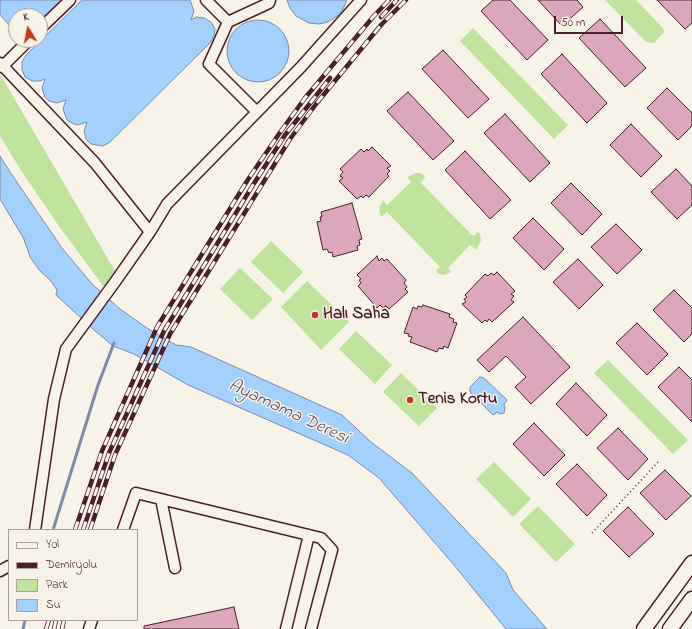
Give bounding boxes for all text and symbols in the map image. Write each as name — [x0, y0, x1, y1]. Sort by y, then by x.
north arrow — [8, 8, 48, 48]
scale bar — [556, 8, 625, 34]
text: K — [22, 9, 30, 26]
text: 50 m — [561, 14, 585, 32]
place label: Halı Saha — [323, 305, 390, 325]
marker: Halı Saha — [310, 310, 320, 320]
water label: Ayamama Deresi — [225, 376, 351, 450]
place label: Tenis Kortu — [418, 390, 497, 410]
marker: Tenis Kortu — [405, 395, 415, 405]
legend — [8, 529, 138, 621]
text: Yol — [46, 536, 59, 554]
text: Demiryolu — [46, 556, 97, 574]
text: Park — [46, 576, 68, 594]
text: Su — [46, 596, 61, 614]

